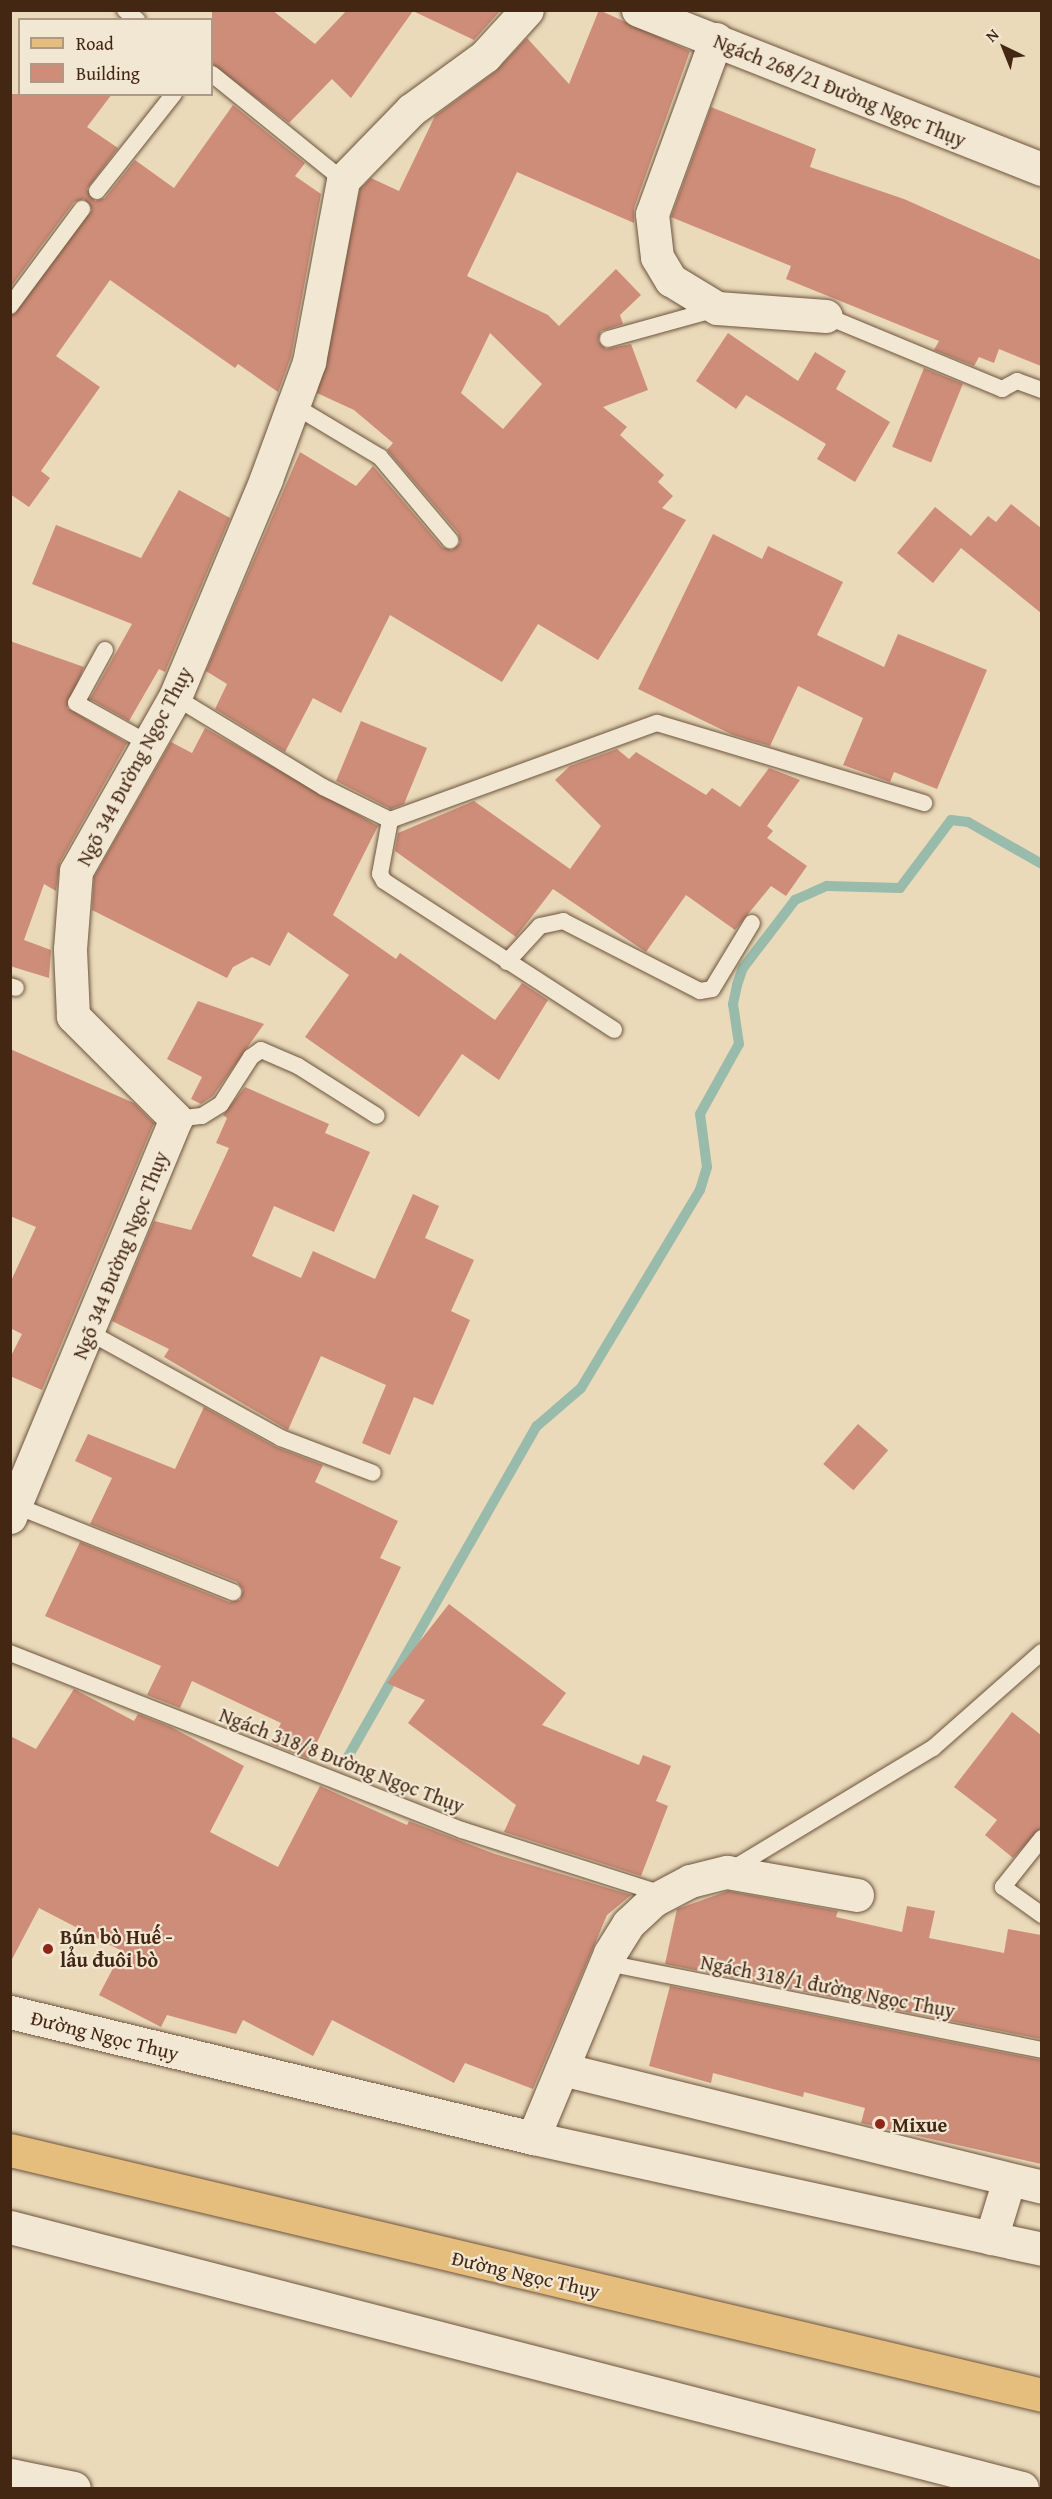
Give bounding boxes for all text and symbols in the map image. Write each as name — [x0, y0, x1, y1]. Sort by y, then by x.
legend — [18, 18, 213, 96]
north arrow — [974, 18, 1034, 78]
text: N — [980, 22, 1004, 47]
street label: Ngách 268/21 Đường Ngọc Thụy — [710, 28, 970, 152]
text: Road — [76, 30, 114, 57]
text: Building — [76, 60, 140, 87]
street label: Ngõ 344 Đường Ngọc Thụy — [71, 662, 197, 870]
street label: Ngõ 344 Đường Ngọc Thụy — [67, 1148, 173, 1362]
street label: Ngách 318/8 Đường Ngọc Thụy — [216, 1702, 468, 1818]
place label: Bún bò Huế - lẩu đuôi bò — [60, 1925, 173, 1972]
marker: Bún bò Huế - lẩu đuôi bò — [41, 1942, 55, 1956]
street label: Ngách 318/1 đường Ngọc Thụy — [699, 1950, 957, 2022]
street label: Đường Ngọc Thụy — [29, 2005, 181, 2065]
place label: Mixue — [892, 2112, 947, 2136]
marker: Mixue — [873, 2117, 887, 2131]
street label: Đường Ngọc Thụy — [450, 2245, 602, 2303]

